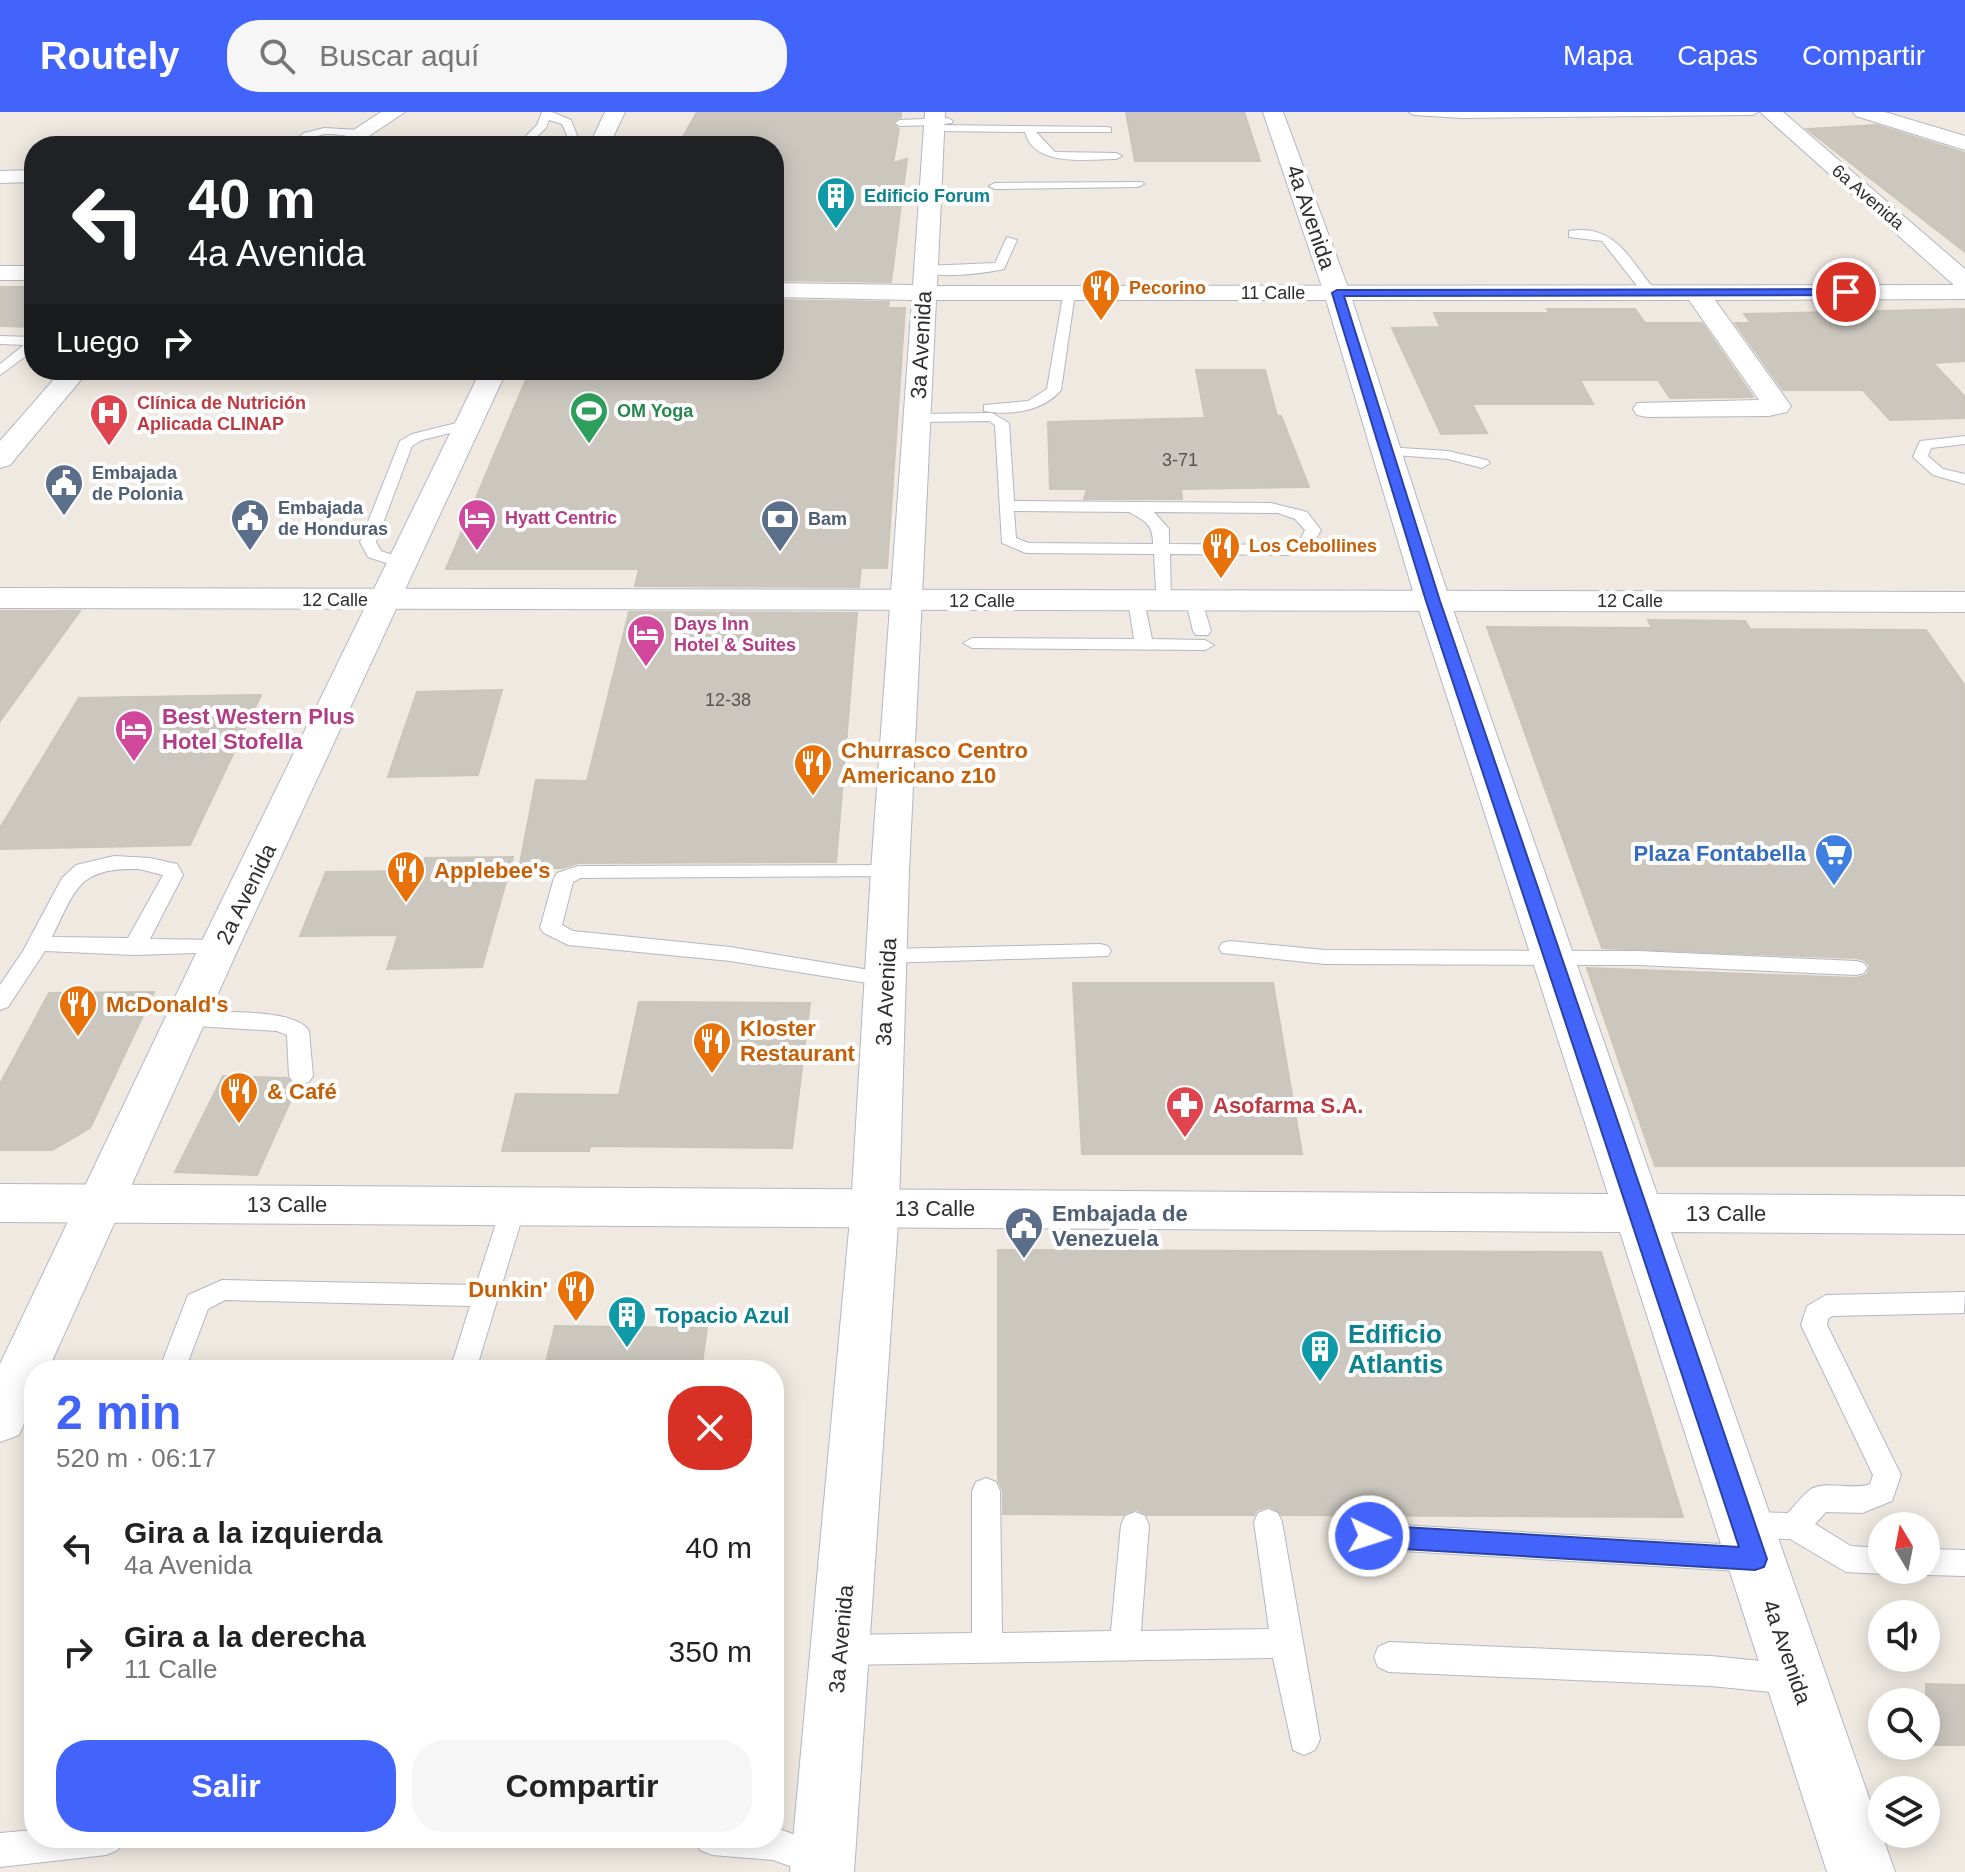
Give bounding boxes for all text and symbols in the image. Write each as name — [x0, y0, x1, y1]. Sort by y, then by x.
search box — [227, 20, 787, 92]
icon: search — [255, 34, 299, 78]
text: Routely — [40, 35, 179, 77]
text: Buscar aquí — [319, 39, 479, 72]
text: Mapa — [1563, 40, 1633, 71]
text: Capas — [1677, 40, 1758, 71]
text: Compartir — [1802, 40, 1925, 71]
street label: 6a Avenida — [1828, 160, 1909, 234]
street label: 4a Avenida — [1282, 162, 1341, 273]
text: 40 m — [188, 167, 316, 230]
icon: left — [56, 168, 160, 272]
building icon: Edificio Forum — [815, 175, 857, 230]
place label: Edificio Forum — [864, 186, 990, 206]
text: 4a Avenida — [188, 233, 366, 274]
pin — [1812, 258, 1880, 326]
restaurant icon: Pecorino — [1080, 267, 1122, 322]
icon: arrive — [1824, 270, 1868, 314]
place label: Pecorino — [1129, 278, 1206, 298]
street label: 11 Calle — [1241, 283, 1305, 303]
street label: 3a Avenida — [906, 289, 936, 400]
icon: right — [155, 320, 199, 364]
text: Luego — [56, 325, 139, 358]
sports icon: OM Yoga — [568, 390, 610, 445]
hospital icon: Clínica de Nutrición Aplicada CLINAP — [88, 392, 130, 447]
place label: Clínica de Nutrición Aplicada CLINAP — [137, 393, 306, 434]
place label: OM Yoga — [617, 401, 694, 421]
house number: 3-71 — [1162, 450, 1198, 470]
public building icon: Embajada de Polonia — [43, 462, 85, 517]
place label: Embajada de Polonia — [92, 463, 184, 504]
public building icon: Embajada de Honduras — [229, 497, 271, 552]
hotel icon: Hyatt Centric — [456, 497, 498, 552]
place label: Embajada de Honduras — [278, 498, 388, 539]
bank icon: Bam — [759, 498, 801, 553]
place label: Hyatt Centric — [505, 508, 617, 528]
place label: Bam — [808, 509, 847, 529]
restaurant icon: Los Cebollines — [1200, 525, 1242, 580]
place label: Los Cebollines — [1249, 536, 1377, 556]
street label: 12 Calle — [302, 590, 368, 610]
street label: 12 Calle — [949, 591, 1015, 611]
street label: 12 Calle — [1597, 591, 1663, 611]
hotel icon: Days Inn Hotel & Suites — [625, 613, 667, 668]
place label: Days Inn Hotel & Suites — [674, 614, 796, 655]
house number: 12-38 — [705, 690, 751, 710]
place label: Best Western Plus Hotel Stofella — [162, 704, 355, 754]
hotel icon: Best Western Plus Hotel Stofella — [113, 708, 155, 763]
place label: Churrasco Centro Americano z10 — [841, 738, 1028, 788]
restaurant icon: Churrasco Centro Americano z10 — [792, 742, 834, 797]
supermarket icon: Plaza Fontabella — [1813, 832, 1855, 887]
street label: 2a Avenida — [211, 839, 281, 948]
place label: Plaza Fontabella — [1634, 841, 1807, 866]
restaurant icon: Applebee's — [385, 849, 427, 904]
place label: Applebee's — [434, 858, 551, 883]
street label: 3a Avenida — [871, 936, 901, 1047]
restaurant icon: McDonald's — [57, 983, 99, 1038]
place label: McDonald's — [106, 992, 229, 1017]
place label: Kloster Restaurant — [740, 1016, 856, 1066]
restaurant icon: Kloster Restaurant — [691, 1020, 733, 1075]
restaurant icon: & Café — [218, 1070, 260, 1125]
place label: & Café — [267, 1079, 337, 1104]
pharmacy icon: Asofarma S.A. — [1164, 1084, 1206, 1139]
place label: Asofarma S.A. — [1213, 1093, 1363, 1118]
street label: 13 Calle — [247, 1192, 327, 1217]
street label: 13 Calle — [895, 1196, 975, 1221]
place label: Embajada de Venezuela — [1052, 1201, 1188, 1251]
street label: 13 Calle — [1686, 1201, 1766, 1226]
public building icon: Embajada de Venezuela — [1003, 1205, 1045, 1260]
restaurant icon: Dunkin' — [555, 1268, 597, 1323]
place label: Dunkin' — [468, 1277, 548, 1302]
building icon: Topacio Azul — [606, 1294, 648, 1349]
place label: Topacio Azul — [655, 1303, 789, 1328]
place label: Edificio Atlantis — [1348, 1319, 1443, 1379]
building icon: Edificio Atlantis — [1299, 1328, 1341, 1383]
text: 2 min — [56, 1386, 181, 1439]
button: close — [668, 1386, 752, 1470]
text: 520 m · 06:17 — [56, 1443, 216, 1473]
position arrow — [1327, 1494, 1411, 1578]
north arrow — [1868, 1512, 1940, 1584]
map controls — [1868, 1512, 1940, 1848]
text: Gira a la izquierda — [124, 1516, 382, 1549]
icon: left — [56, 1526, 100, 1570]
text: 40 m — [685, 1531, 752, 1564]
text: 4a Avenida — [124, 1550, 252, 1580]
street label: 3a Avenida — [824, 1583, 858, 1694]
street label: 4a Avenida — [1758, 1597, 1817, 1708]
button: sound — [1868, 1600, 1940, 1672]
text: Gira a la derecha — [124, 1620, 366, 1653]
icon: right — [56, 1630, 100, 1674]
text: 350 m — [669, 1635, 752, 1668]
text: 11 Calle — [124, 1654, 217, 1684]
button: search — [1868, 1688, 1940, 1760]
button: Salir — [56, 1740, 396, 1832]
button: Compartir — [412, 1740, 752, 1832]
button: layers — [1868, 1776, 1940, 1848]

